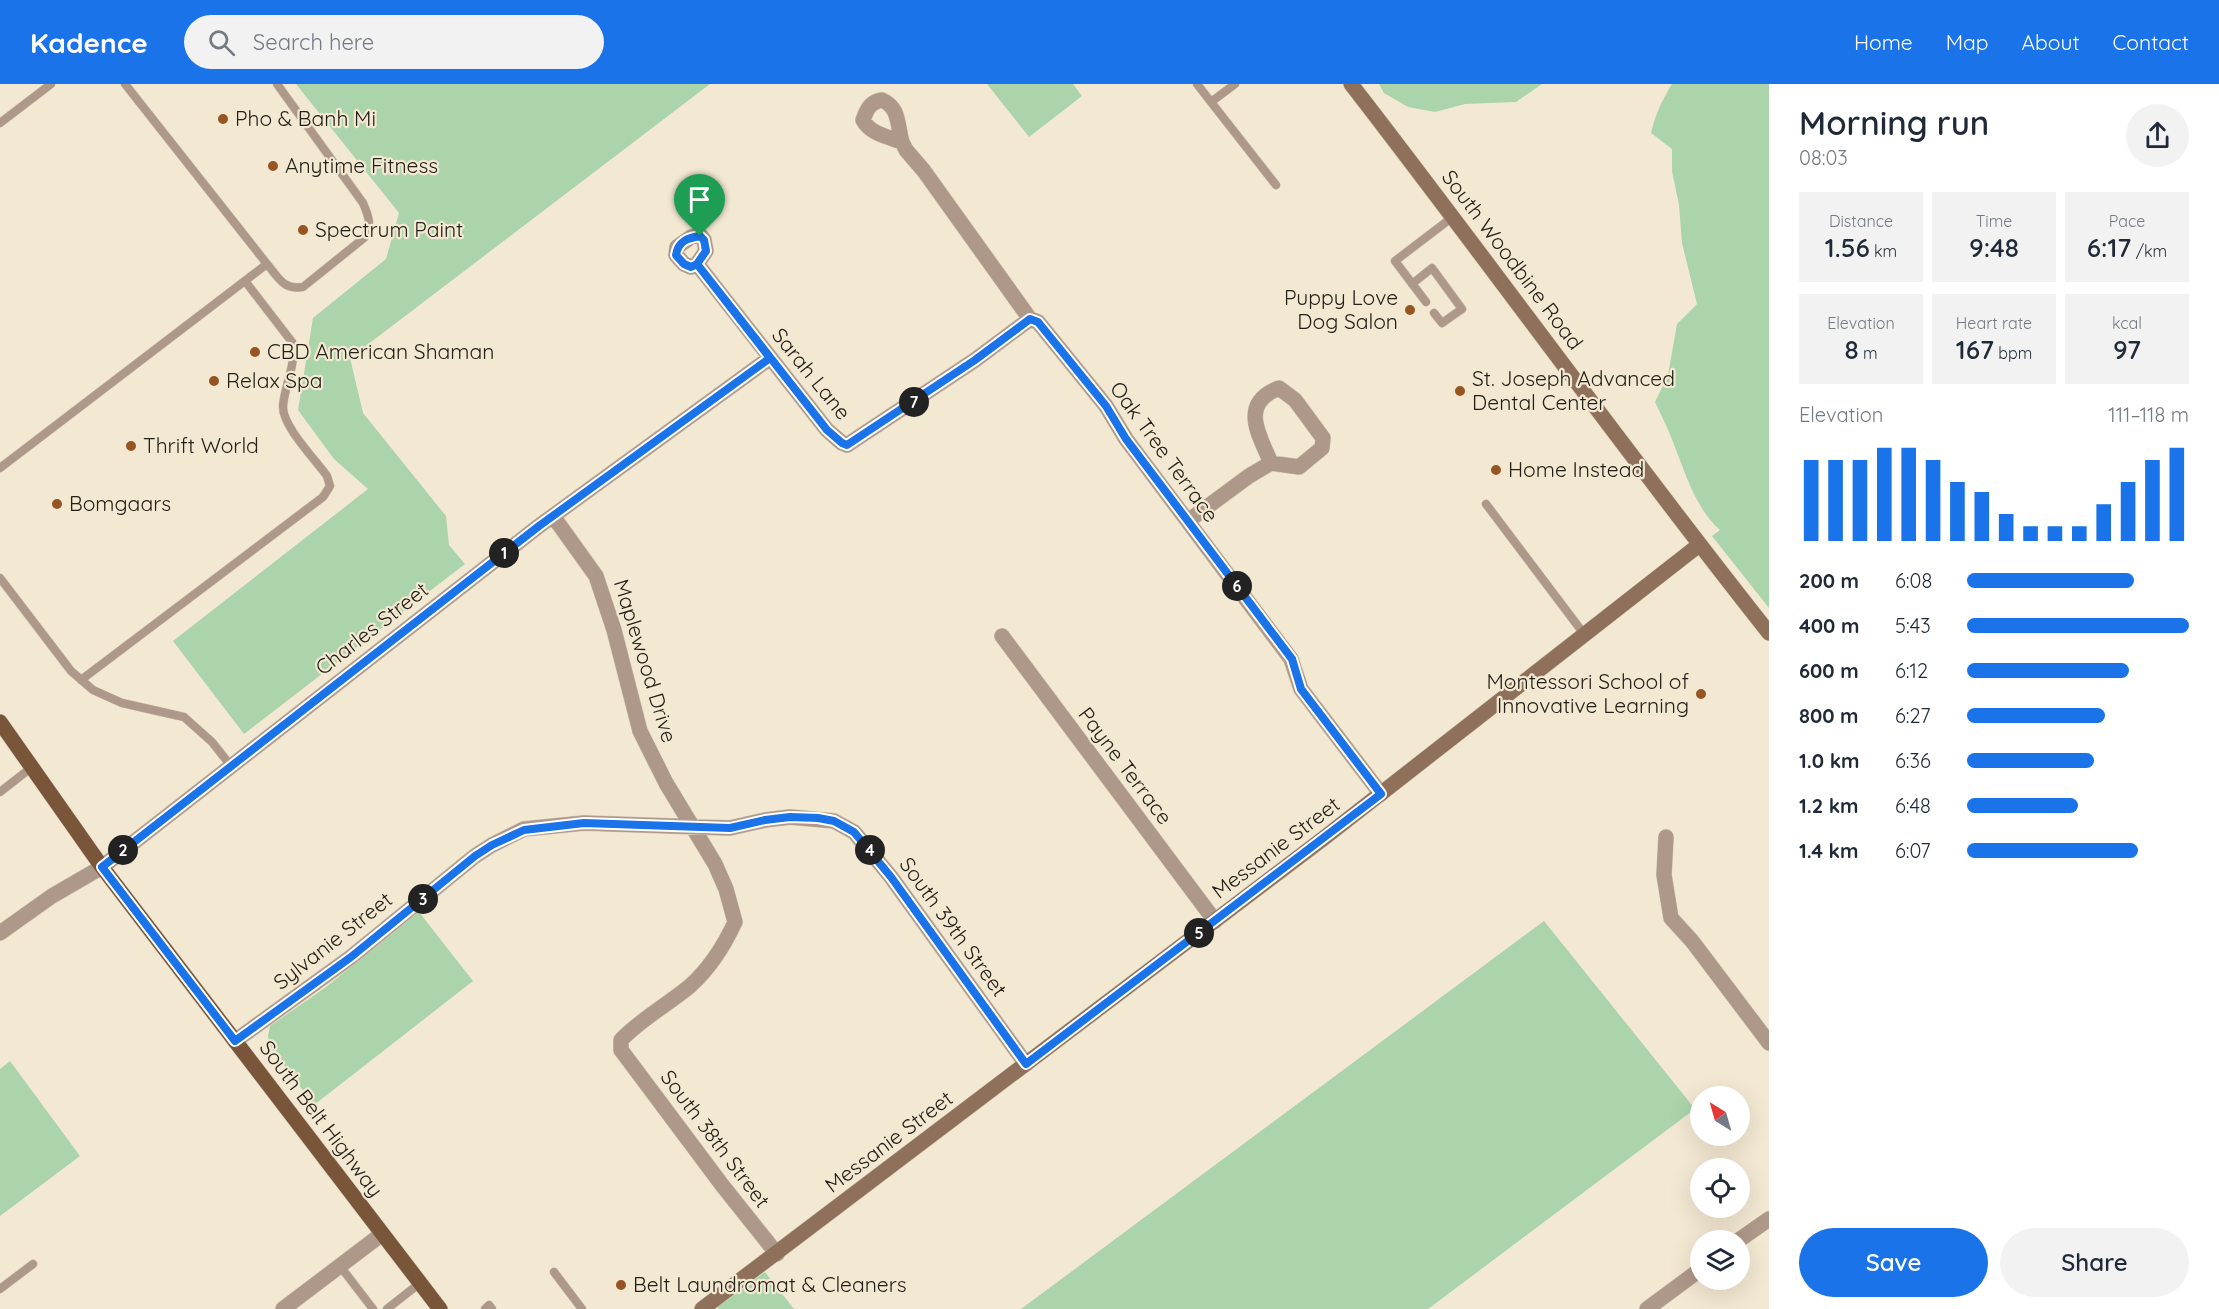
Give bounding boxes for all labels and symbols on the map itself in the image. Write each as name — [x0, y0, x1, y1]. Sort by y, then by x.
place label: Pho & Banh Mi — [235, 105, 376, 131]
marker: Pho & Banh Mi — [216, 112, 230, 126]
place label: Anytime Fitness — [285, 152, 438, 178]
marker: Anytime Fitness — [266, 159, 280, 173]
street label: South Woodbine Road — [1437, 164, 1589, 354]
pin — [674, 174, 725, 236]
place label: Spectrum Paint — [315, 216, 463, 242]
marker: Spectrum Paint — [296, 223, 310, 237]
place label: Puppy Love Dog Salon — [1284, 284, 1398, 334]
marker: Puppy Love Dog Salon — [1403, 303, 1417, 317]
street label: Sarah Lane — [767, 322, 857, 425]
place label: CBD American Shaman — [267, 338, 494, 364]
marker: CBD American Shaman — [248, 345, 262, 359]
place label: St. Joseph Advanced Dental Center — [1472, 365, 1675, 415]
place label: Relax Spa — [226, 367, 323, 393]
marker: Relax Spa — [207, 374, 221, 388]
street label: Oak Tree Terrace — [1105, 376, 1225, 527]
marker: St. Joseph Advanced Dental Center — [1453, 384, 1467, 398]
pin: 7 — [899, 387, 929, 417]
place label: Thrift World — [143, 432, 259, 458]
marker: Thrift World — [124, 439, 138, 453]
place label: Home Instead — [1508, 456, 1644, 482]
marker: Home Instead — [1489, 463, 1503, 477]
place label: Bomgaars — [69, 490, 171, 516]
marker: Bomgaars — [50, 497, 64, 511]
pin: 1 — [489, 538, 519, 568]
pin: 6 — [1222, 571, 1252, 601]
street label: Charles Street — [310, 576, 433, 680]
street label: Maplewood Drive — [609, 576, 683, 746]
place label: Montessori School of Innovative Learning — [1486, 668, 1689, 718]
marker: Montessori School of Innovative Learning — [1694, 687, 1708, 701]
street label: Payne Terrace — [1073, 702, 1178, 829]
street label: Messanie Street — [1206, 791, 1344, 904]
pin: 2 — [108, 835, 138, 865]
pin: 4 — [855, 835, 885, 865]
street label: South 39th Street — [894, 852, 1013, 1001]
pin: 3 — [408, 884, 438, 914]
street label: Sylvanie Street — [268, 886, 397, 995]
pin: 5 — [1184, 918, 1214, 948]
street label: South Belt Highway — [254, 1035, 389, 1202]
street label: South 38th Street — [656, 1064, 776, 1212]
street label: Messanie Street — [819, 1085, 957, 1198]
north arrow — [1690, 1086, 1750, 1146]
place label: Belt Laundromat & Cleaners — [633, 1271, 907, 1297]
marker: Belt Laundromat & Cleaners — [614, 1278, 628, 1292]

